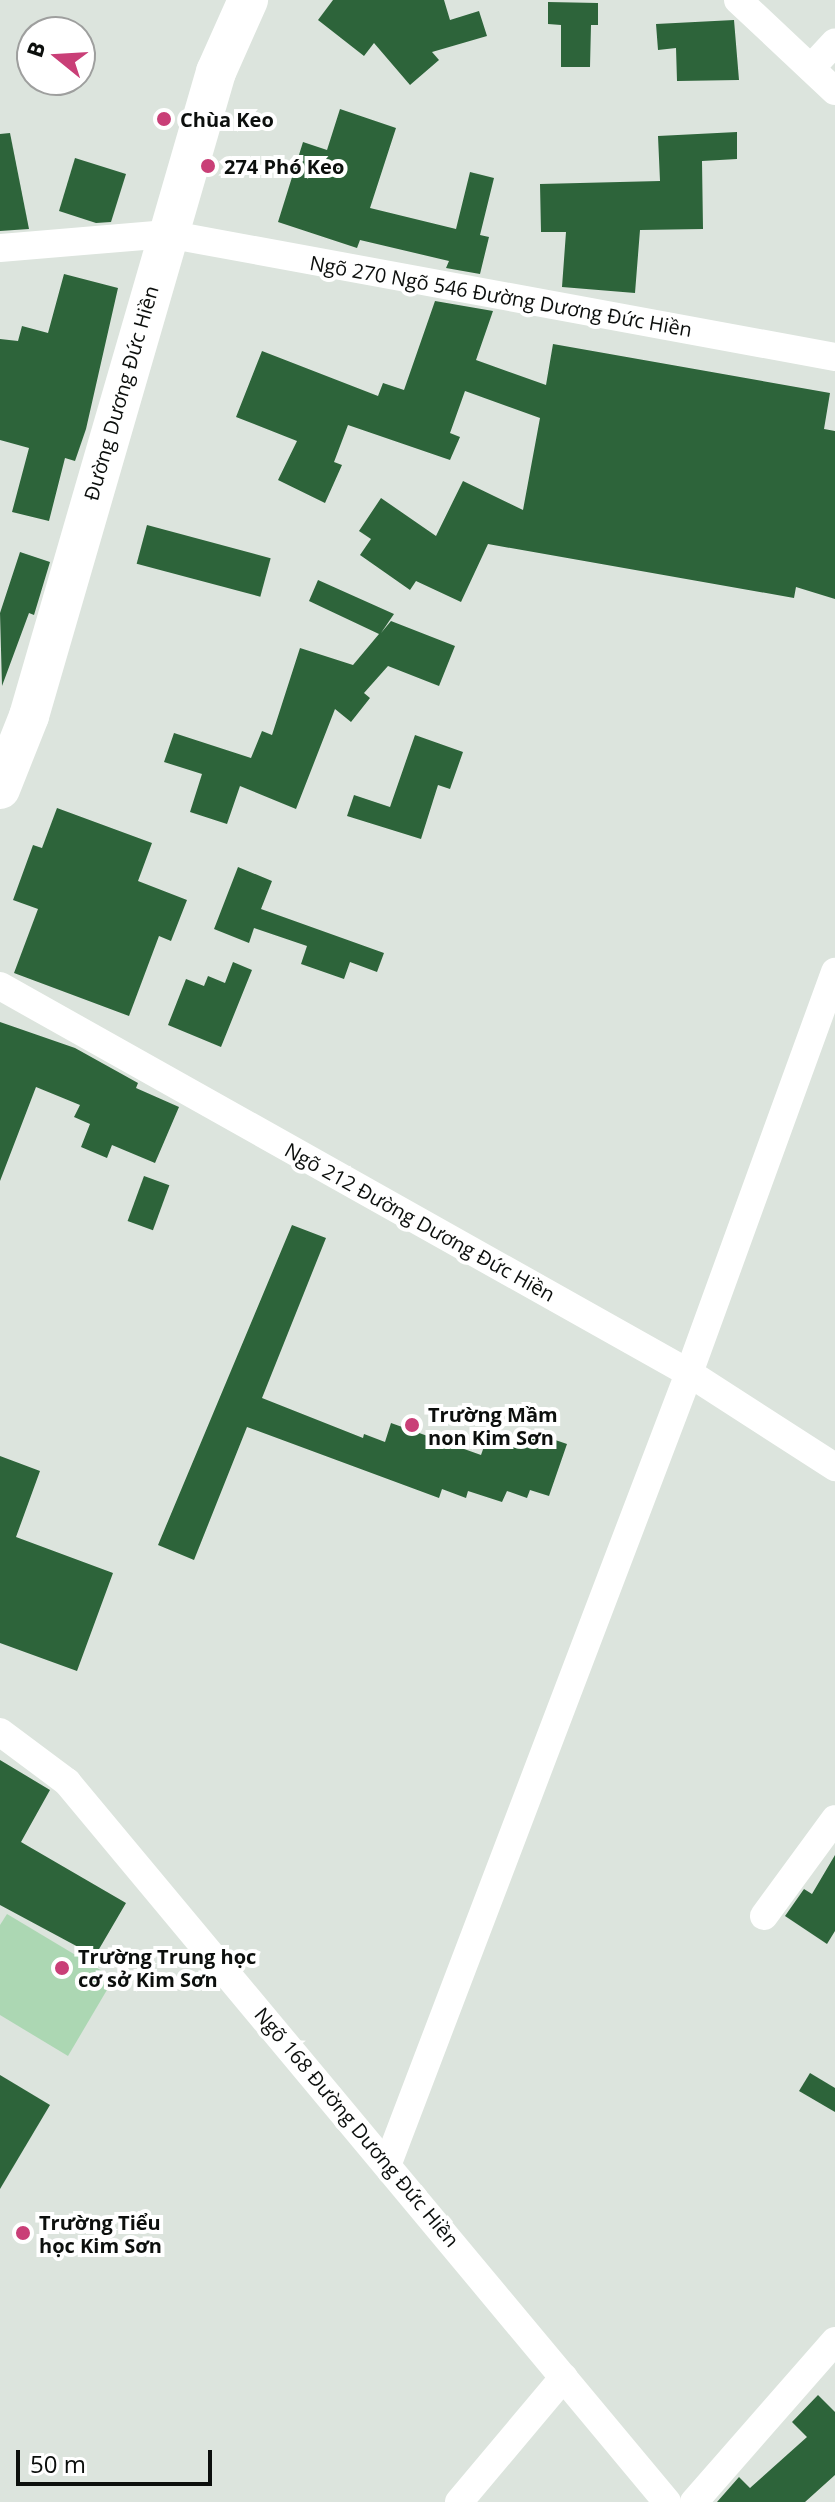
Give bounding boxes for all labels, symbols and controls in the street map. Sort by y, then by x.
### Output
north arrow [16,16,96,96]
text: B [19,38,52,61]
place label: Chùa Keo [180,107,274,131]
marker: Chùa Keo [155,110,173,128]
place label: 274 Phó Keo [224,154,344,178]
marker: 274 Phó Keo [199,157,217,175]
street label: Ngõ 270 Ngõ 546 Đường Dương Đức Hiền [308,251,694,341]
street label: Đường Dương Đức Hiền [79,283,163,503]
street label: Ngõ 212 Đường Dương Đức Hiền [281,1138,559,1306]
place label: Trường Mầm non Kim Sơn [428,1402,558,1449]
marker: Trường Mầm non Kim Sơn [403,1416,421,1434]
place label: Trường Trung học cơ sở Kim Sơn [78,1944,256,1991]
marker: Trường Trung học cơ sở Kim Sơn [53,1959,71,1977]
street label: Ngõ 168 Đường Dương Đức Hiền [250,2002,464,2252]
place label: Trường Tiểu học Kim Sơn [39,2210,162,2257]
marker: Trường Tiểu học Kim Sơn [14,2224,32,2242]
scale bar [20,2434,216,2484]
text: 50 m [30,2447,86,2480]

